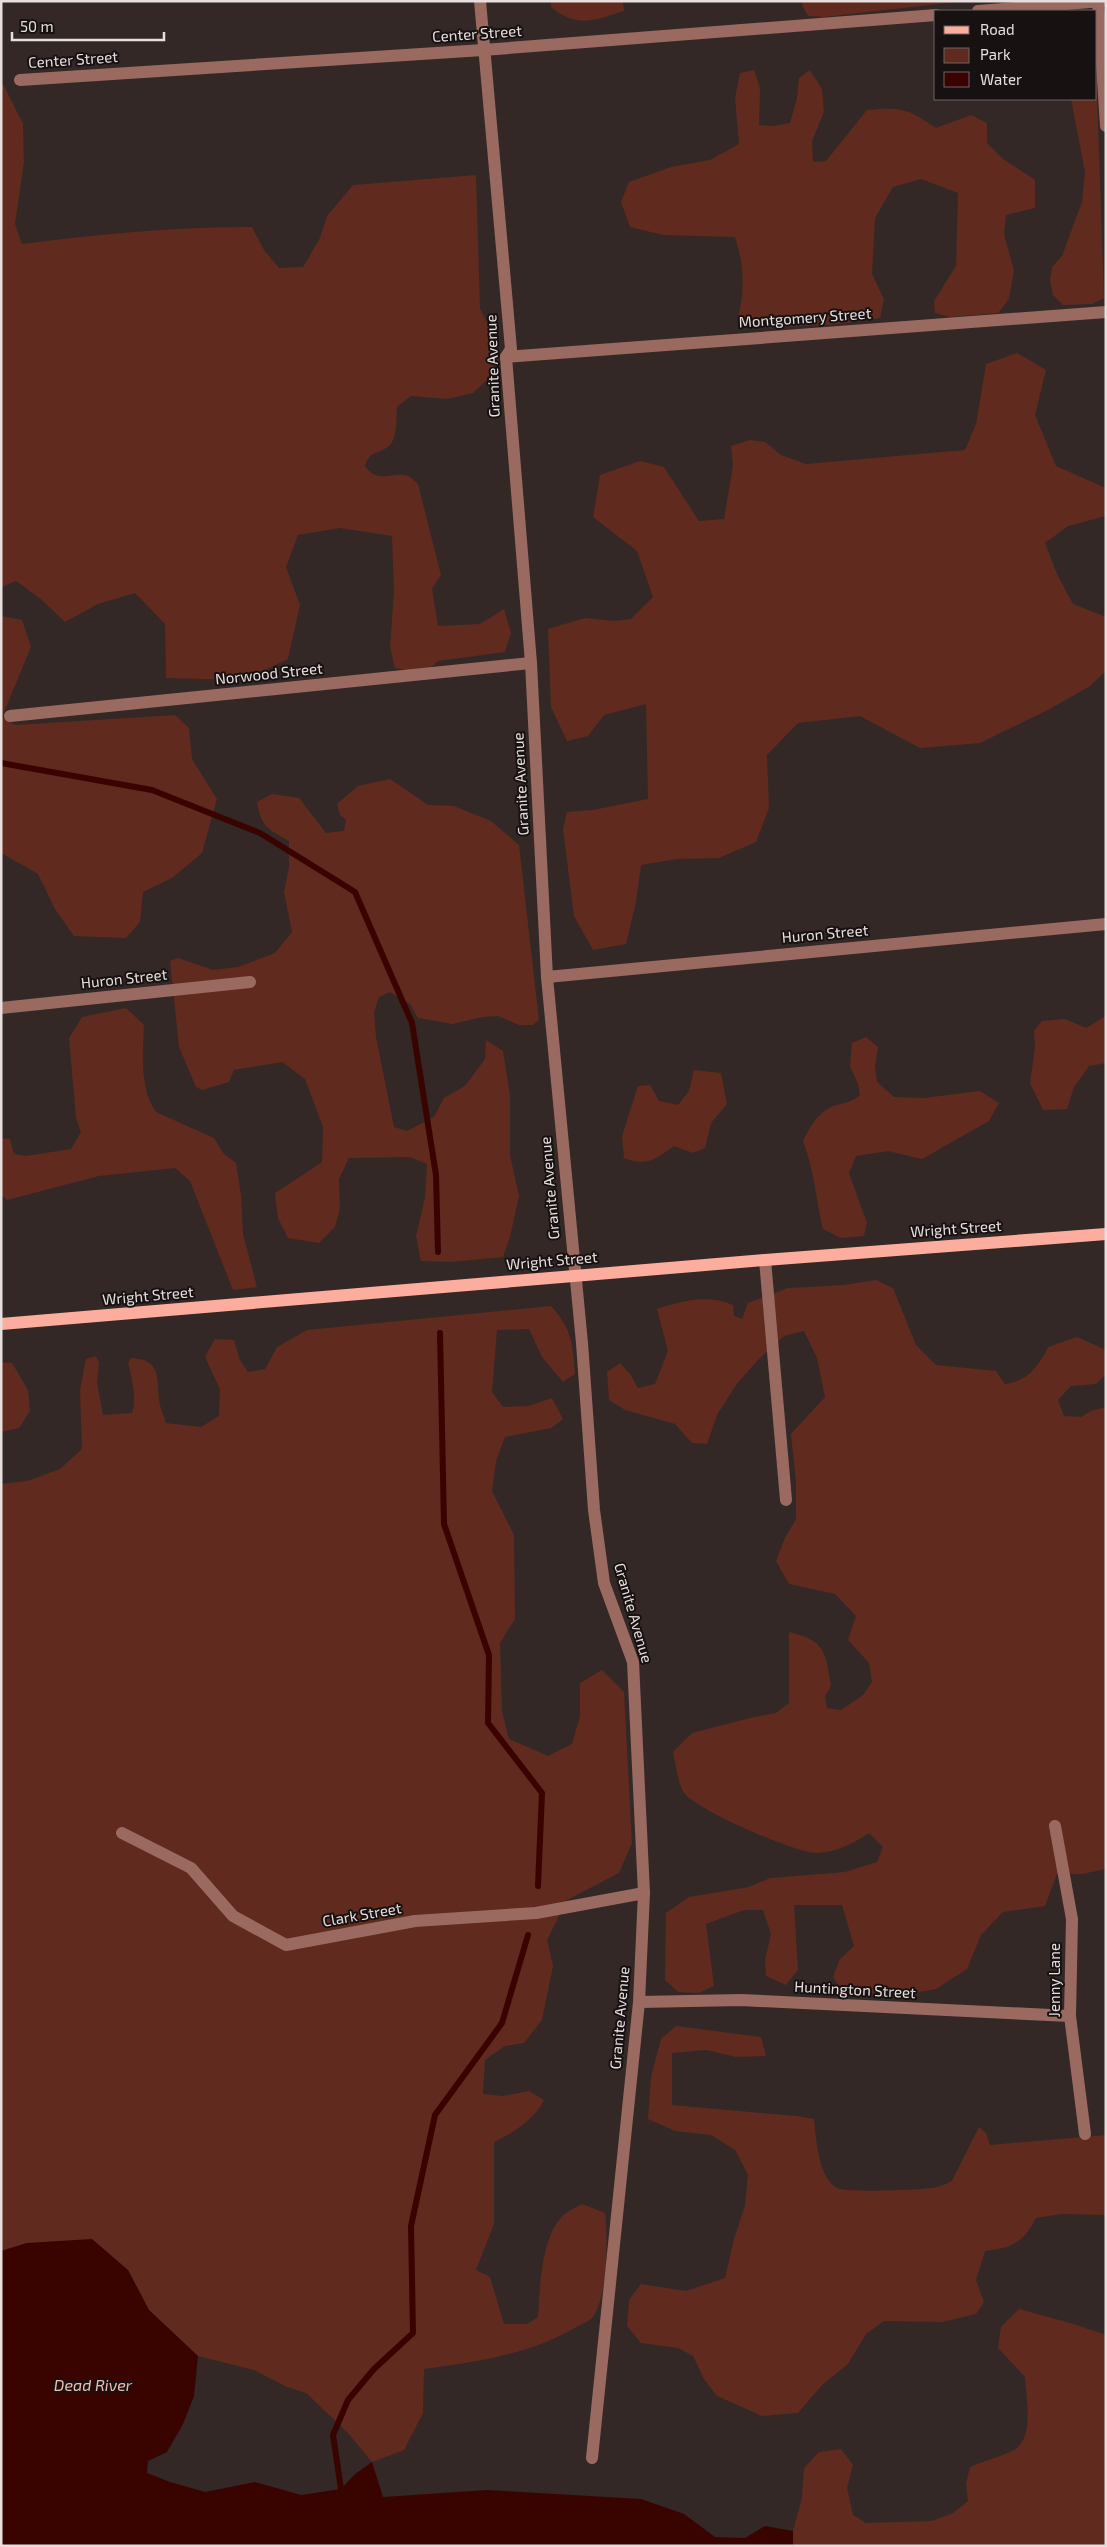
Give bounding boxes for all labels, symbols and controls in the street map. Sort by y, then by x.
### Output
scale bar [12,10,165,42]
legend [934,10,1097,100]
text: 50 m [20,17,54,35]
text: Road [980,20,1015,38]
street label: Center Street [431,21,523,45]
text: Park [980,45,1011,63]
street label: Center Street [27,47,119,71]
text: Water [980,70,1022,88]
street label: Montgomery Street [738,303,872,331]
street label: Granite Avenue [481,314,503,418]
street label: Norwood Street [214,658,324,688]
street label: Granite Avenue [508,732,532,836]
street label: Huron Street [781,920,869,946]
street label: Huron Street [80,964,168,991]
street label: Granite Avenue [536,1136,562,1240]
street label: Wright Street [910,1216,1003,1240]
street label: Wright Street [506,1247,599,1273]
street label: Wright Street [102,1282,195,1308]
street label: Granite Avenue [611,1561,657,1665]
street label: Clark Street [321,1898,403,1930]
street label: Jenny Lane [1045,1943,1063,2017]
street label: Granite Avenue [606,1966,632,2070]
street label: Huntington Street [794,1977,917,2001]
water label: Dead River [54,2375,133,2394]

